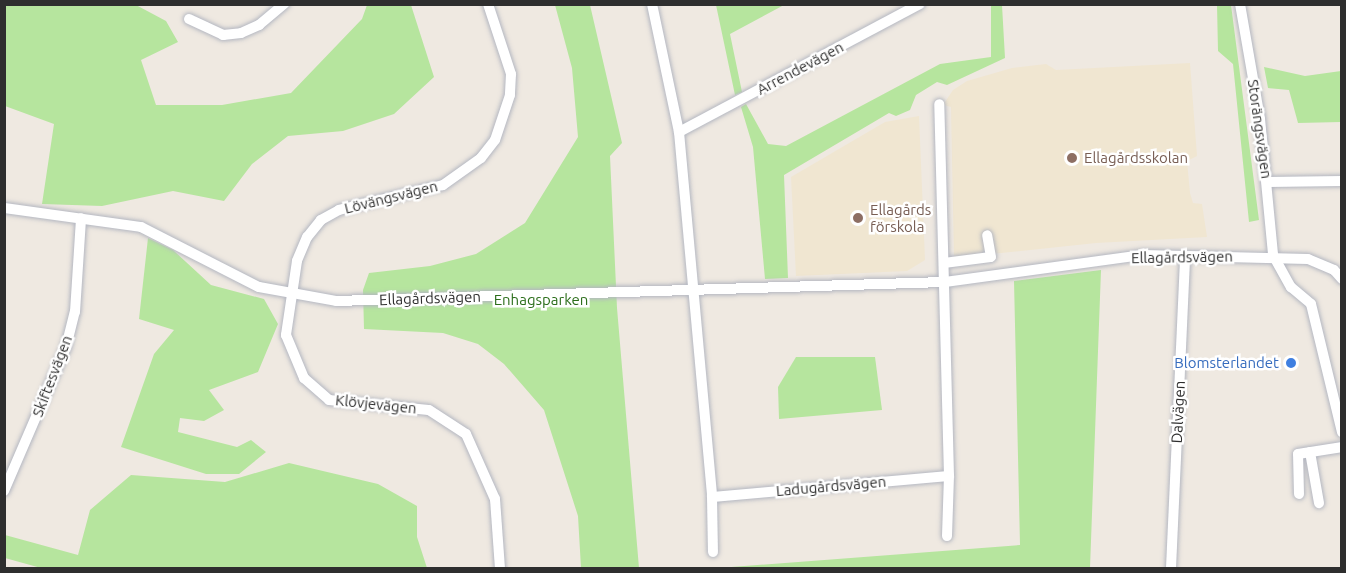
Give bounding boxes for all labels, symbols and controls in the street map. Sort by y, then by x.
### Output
street label: Arrendevägen [754,38,846,98]
street label: Storängsvägen [1244,78,1276,180]
place label: Ellagårdsskolan [1084,149,1188,167]
marker: Ellagårdsskolan [1065,151,1079,165]
street label: Lövängsvägen [342,177,440,217]
place label: Ellagårds förskola [870,200,931,235]
marker: Ellagårds förskola [851,211,865,225]
street label: Ellagårdsvägen [1131,247,1233,267]
street label: Ellagårdsvägen [379,287,481,309]
park label: Enhagsparken [494,291,588,309]
street label: Skiftesvägen [28,333,76,419]
place label: Blomsterlandet [1174,354,1279,372]
marker: Blomsterlandet [1284,356,1298,370]
street label: Dalvägen [1167,380,1189,444]
street label: Klövjevägen [335,391,417,417]
street label: Ladugårdsvägen [775,472,887,500]

